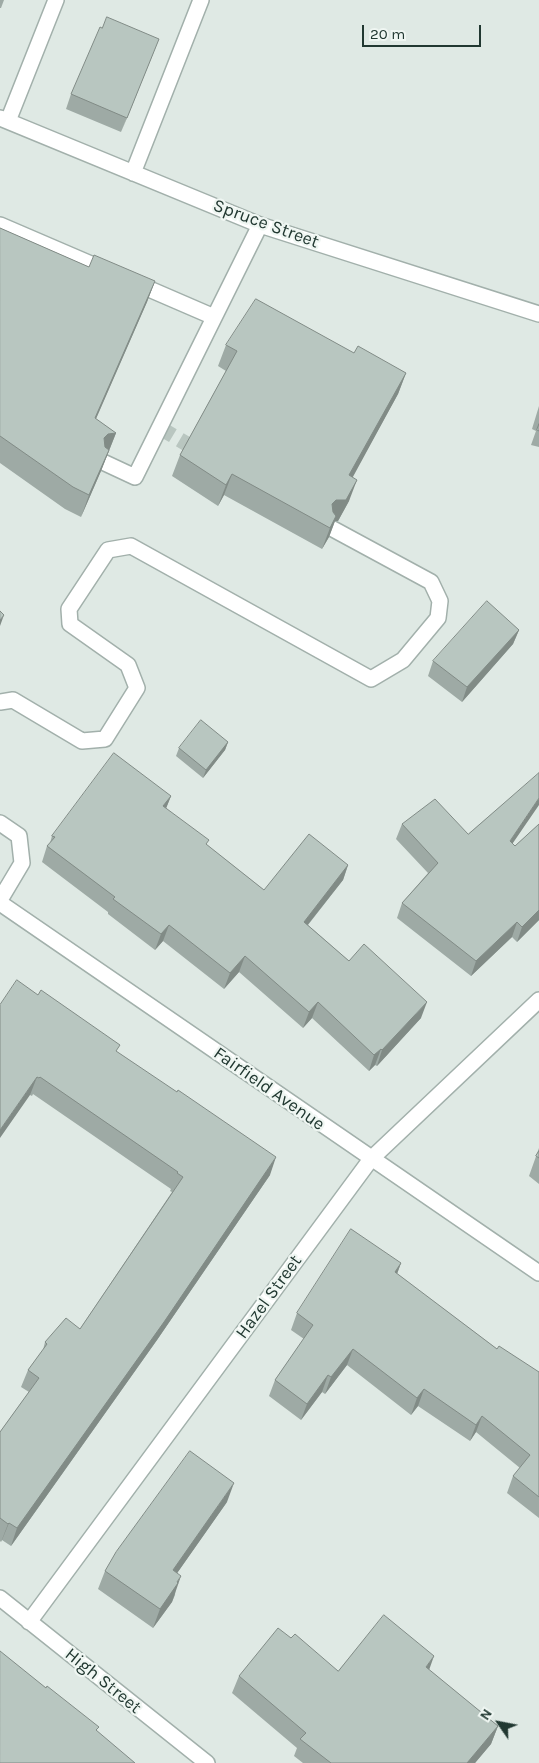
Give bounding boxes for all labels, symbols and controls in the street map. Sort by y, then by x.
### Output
scale bar [364,15,483,47]
text: 20 m [370,25,405,43]
street label: Spruce Street [210,195,322,253]
street label: Fairfield Avenue [209,1043,329,1135]
street label: Hazel Street [231,1251,307,1343]
street label: High Street [60,1644,146,1718]
north arrow [474,1698,524,1748]
text: N [476,1706,496,1723]

